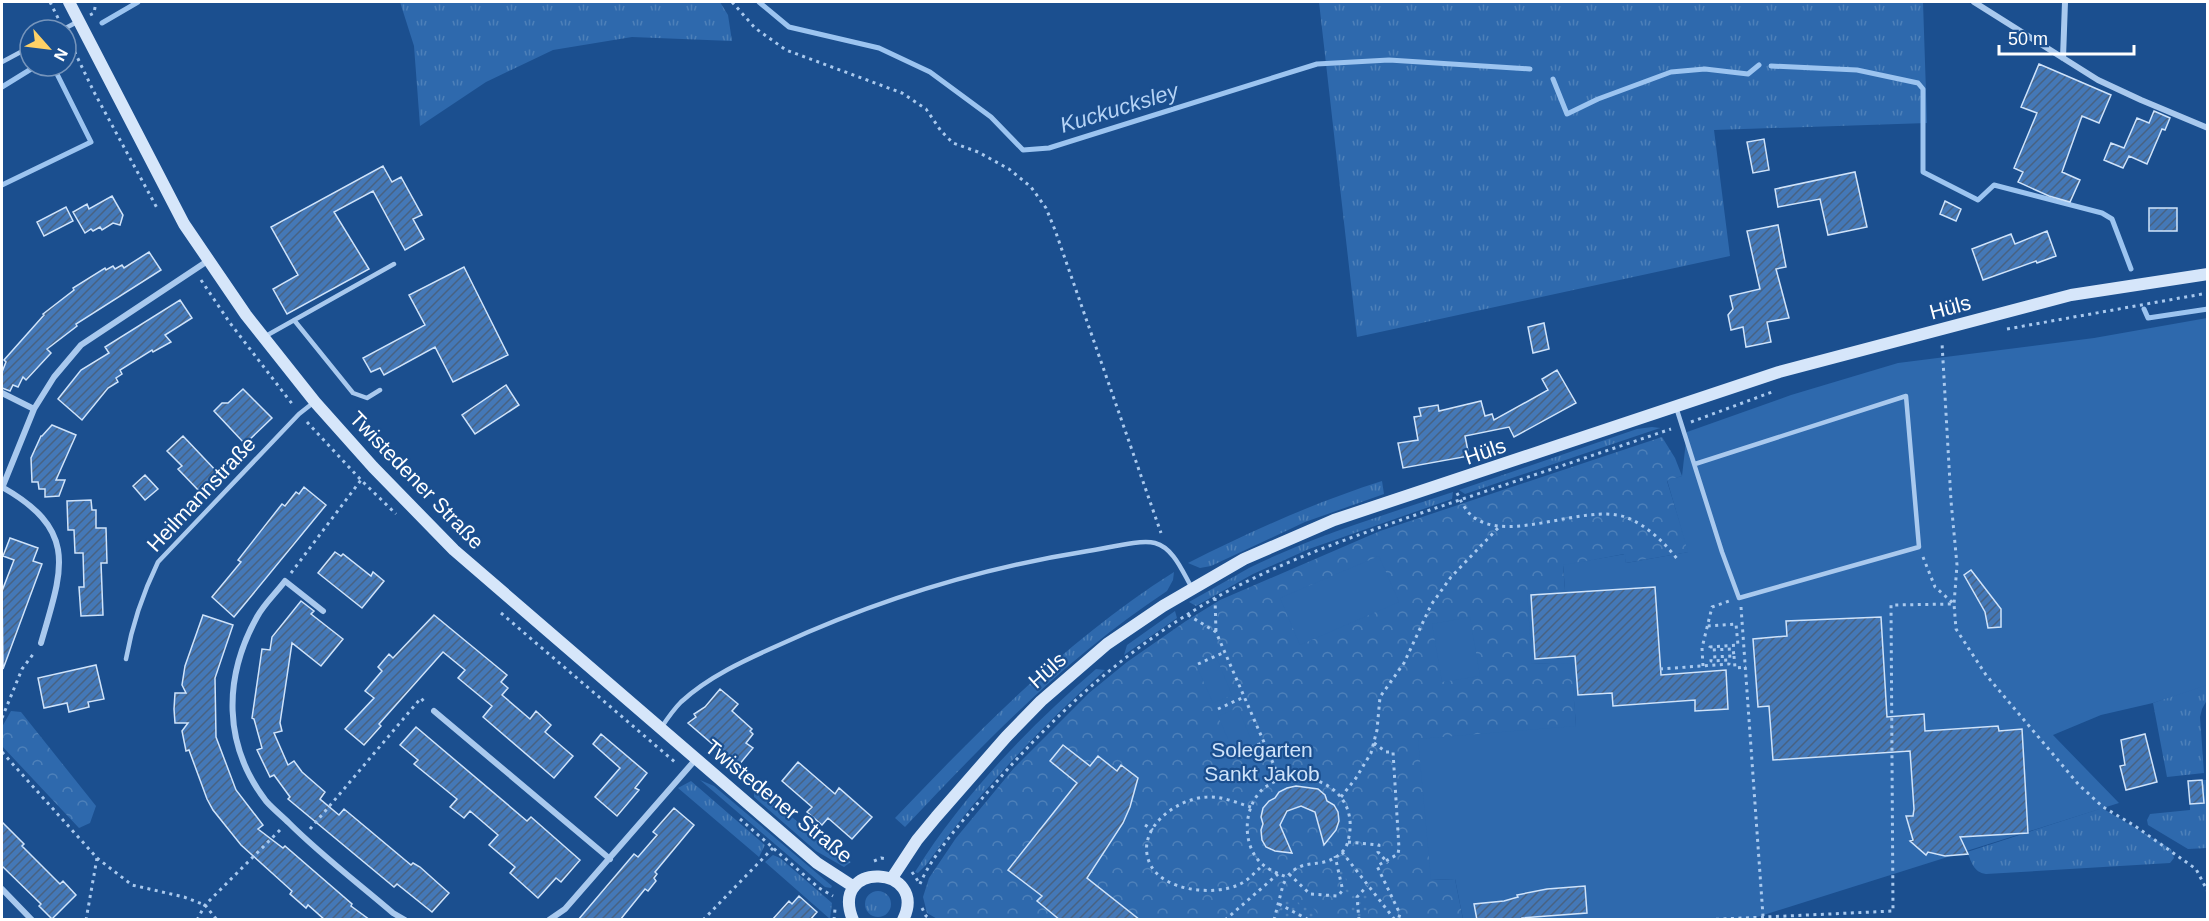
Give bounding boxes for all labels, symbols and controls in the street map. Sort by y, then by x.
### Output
north arrow [18,18,78,78]
scale bar [1999,18,2134,56]
text: 50 m [2008,29,2048,49]
text: N [51,46,71,64]
water label: Kuckucksley [1057,78,1183,138]
street label: Hüls [1927,290,1973,324]
street label: Twistedener Straße [345,407,489,553]
street label: Heilmannstraße [142,432,260,556]
street label: Hüls [1461,433,1509,469]
street label: Hüls [1024,647,1070,693]
street label: Twistedener Straße [701,735,857,867]
park label: Solegarten Sankt Jakob [1204,738,1320,785]

